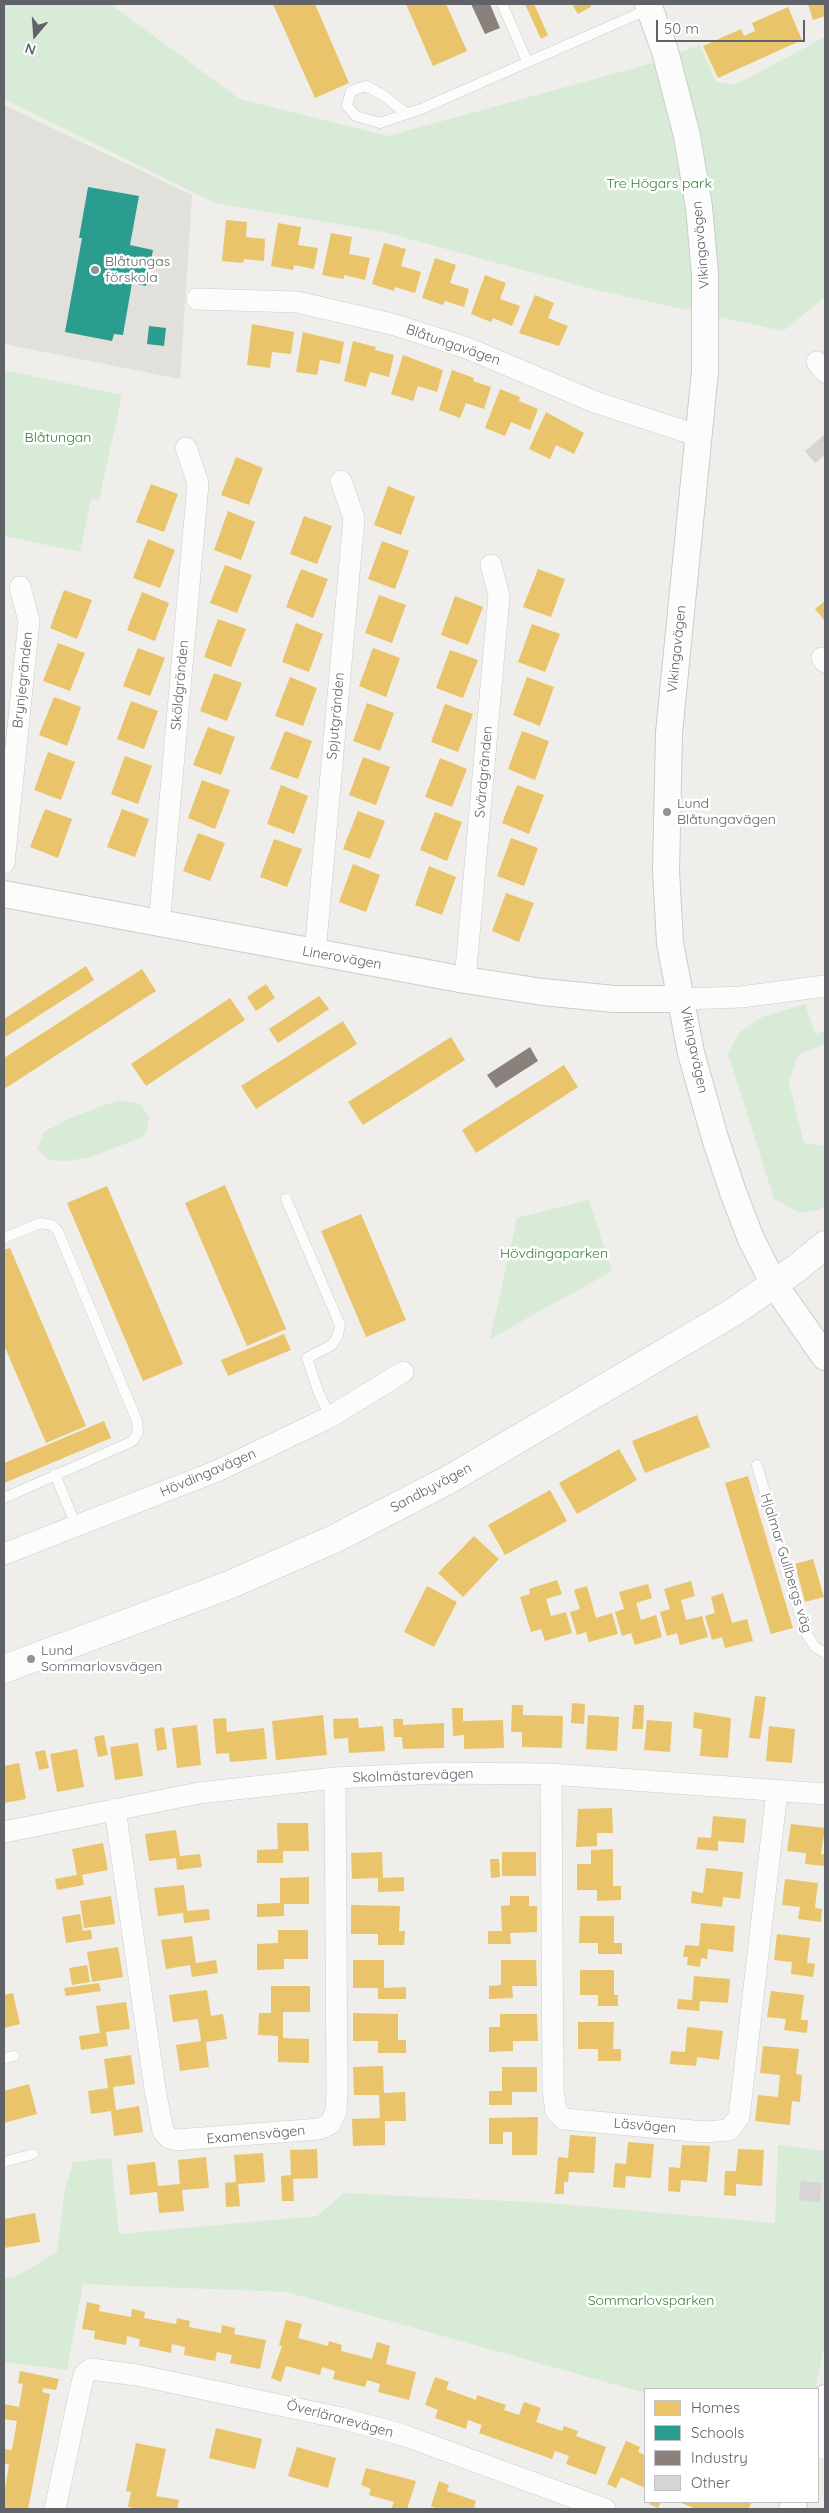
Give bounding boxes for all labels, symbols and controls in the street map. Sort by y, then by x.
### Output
north arrow [10,10,60,60]
scale bar [659,10,808,42]
text: 50 m [664,19,699,38]
text: N [23,39,38,59]
park label: Tre Högars park [606,176,712,192]
street label: Vikingavägen [689,200,713,290]
place label: Blåtungas förskola [105,254,170,286]
marker: Blåtungas förskola [89,264,101,276]
street label: Blåtungavägen [404,321,502,369]
park label: Blåtungan [25,430,91,446]
street label: Vikingavägen [664,604,690,694]
street label: Brynjegränden [10,631,36,729]
street label: Sköldgränden [168,639,192,731]
street label: Spjutgränden [324,672,348,760]
street label: Svärdgränden [472,725,496,819]
place label: Lund Blåtungavägen [677,796,776,829]
marker: Lund Blåtungavägen [661,806,673,818]
street label: Linerovägen [301,943,383,973]
street label: Vikingavägen [677,1005,711,1095]
park label: Hövdingaparken [500,1246,608,1262]
street label: Hövdingavägen [157,1445,259,1501]
street label: Sandbyvägen [387,1460,475,1516]
street label: Hjalmar Gullbergs väg [757,1491,815,1635]
place label: Lund Sommarlovsvägen [41,1643,162,1675]
marker: Lund Sommarlovsvägen [25,1653,37,1665]
street label: Skolmästarevägen [352,1765,474,1787]
street label: Läsvägen [613,2115,677,2137]
street label: Examensvägen [206,2122,306,2148]
park label: Sommarlovsparken [588,2293,714,2309]
legend [644,2388,819,2503]
street label: Överlärarevägen [285,2397,395,2441]
text: Homes [691,2398,740,2417]
text: Schools [691,2423,744,2442]
text: Industry [691,2448,748,2467]
text: Other [691,2473,730,2492]

